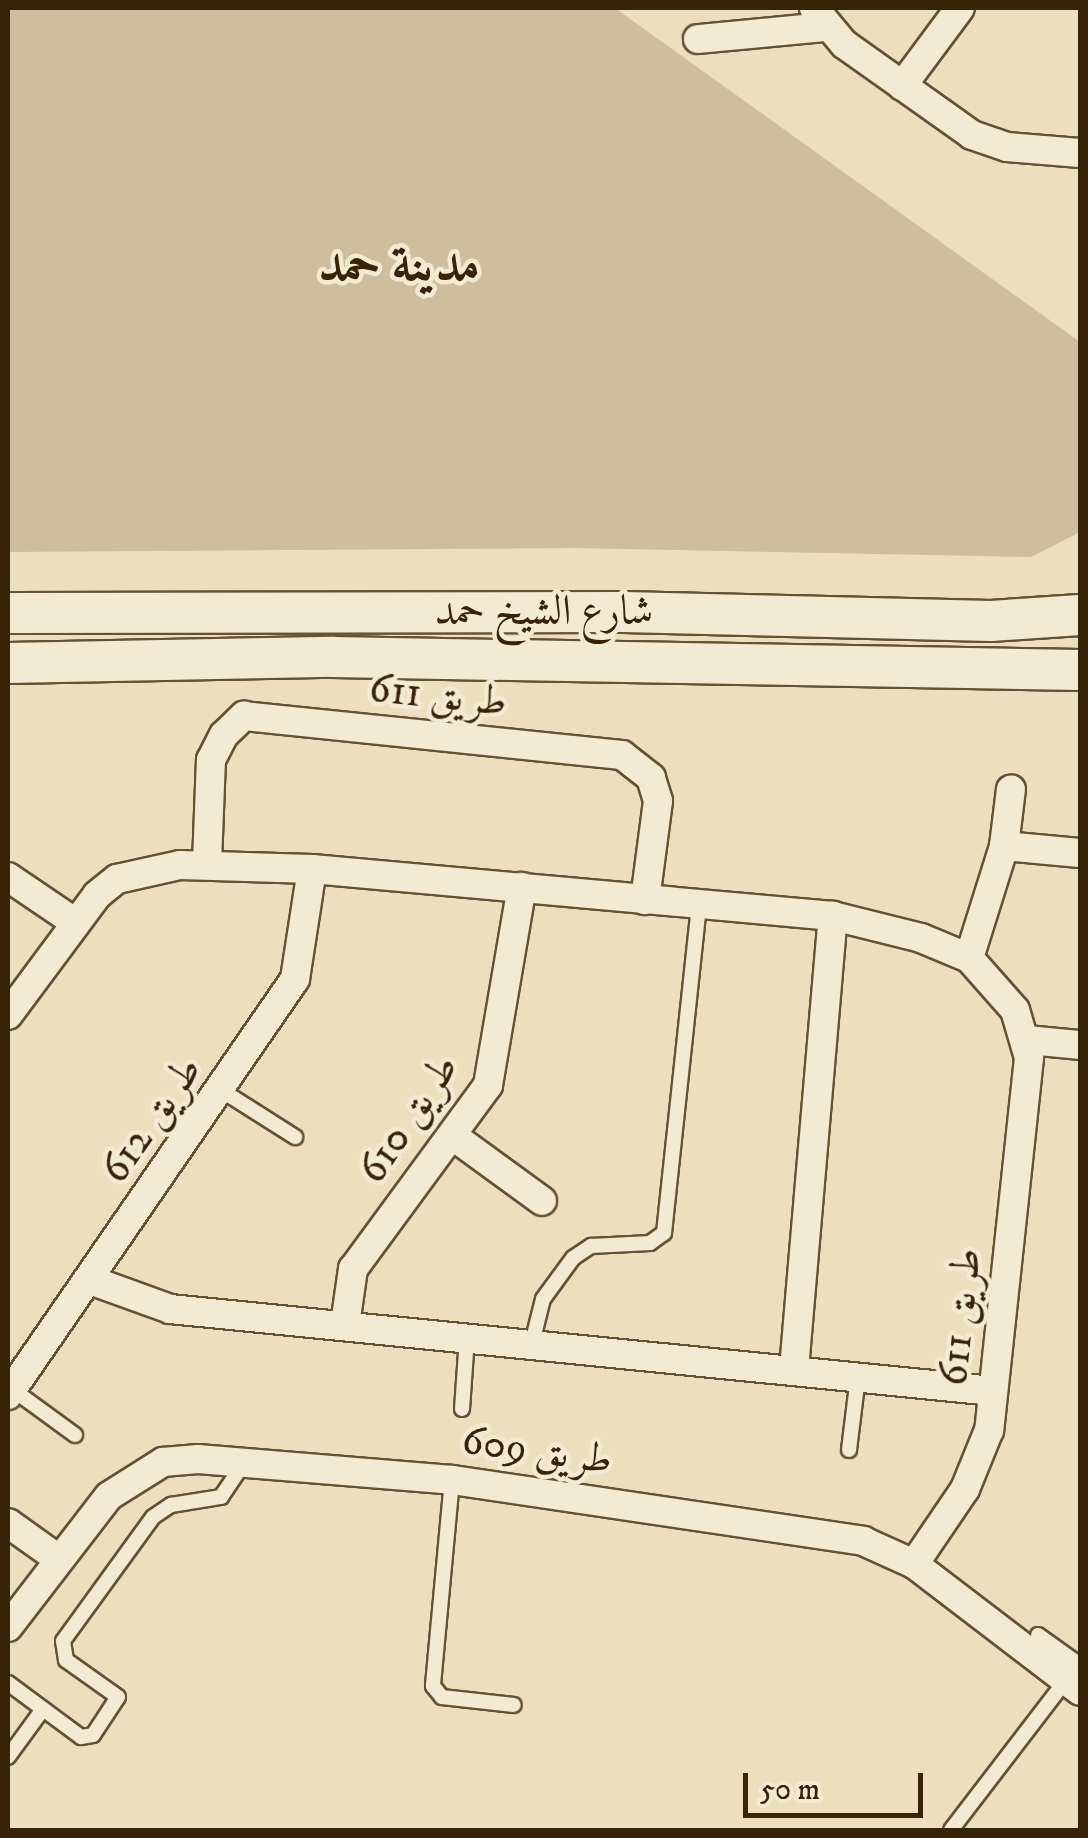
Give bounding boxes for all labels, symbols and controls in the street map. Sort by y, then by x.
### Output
district label: مدينة حمد [318,235,480,297]
street label: شارع الشيخ حمد [435,587,653,637]
street label: طريق 611 [367,664,509,728]
street label: طريق 610 [347,1045,471,1193]
street label: طريق 612 [90,1047,214,1193]
street label: طريق 611 [929,1246,993,1388]
street label: طريق 609 [459,1416,615,1486]
scale bar [748,1753,928,1815]
text: 50 m [760,1772,820,1809]

